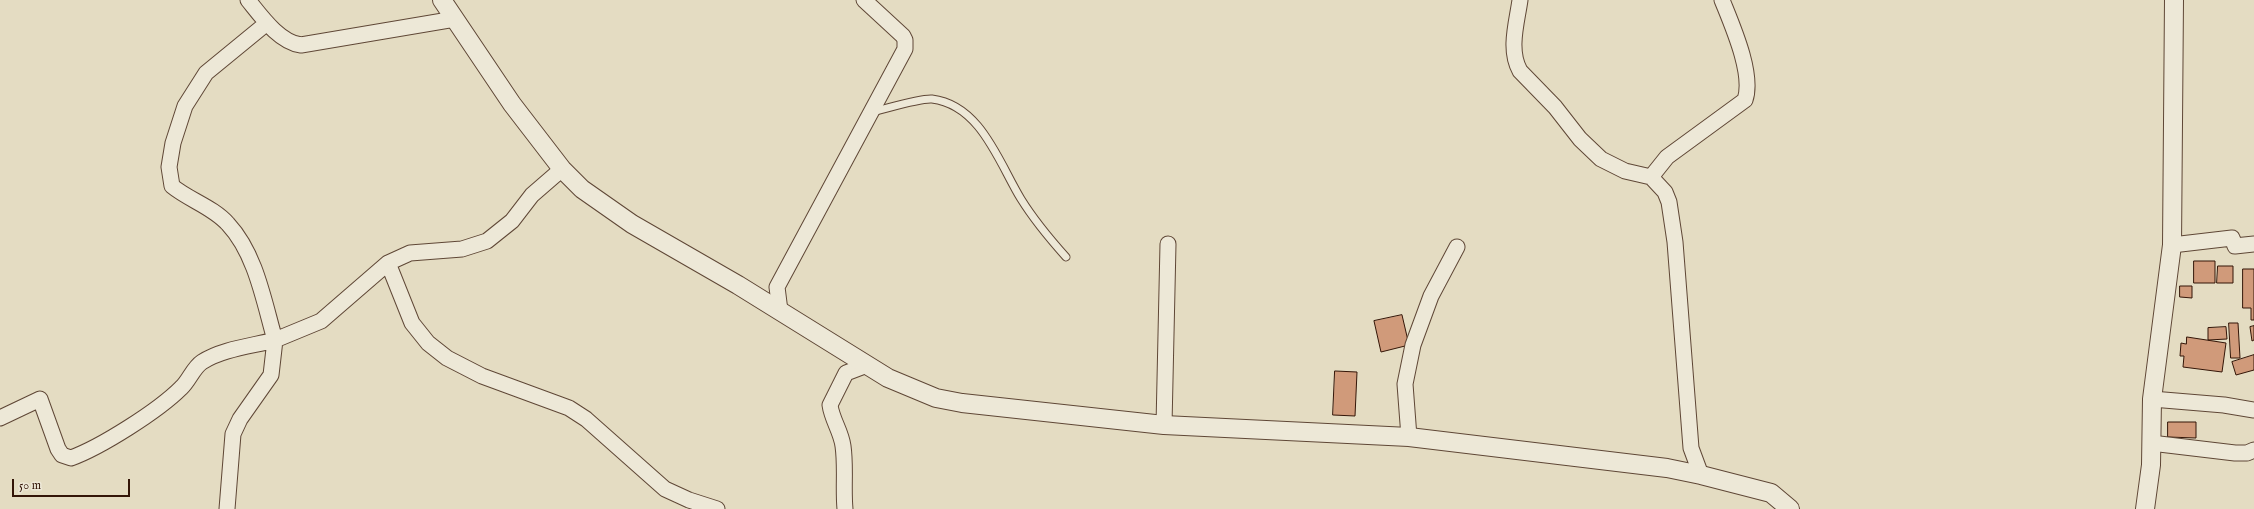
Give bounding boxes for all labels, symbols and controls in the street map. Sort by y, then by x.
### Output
scale bar [14,471,132,497]
text: 50 m [19,478,41,493]

